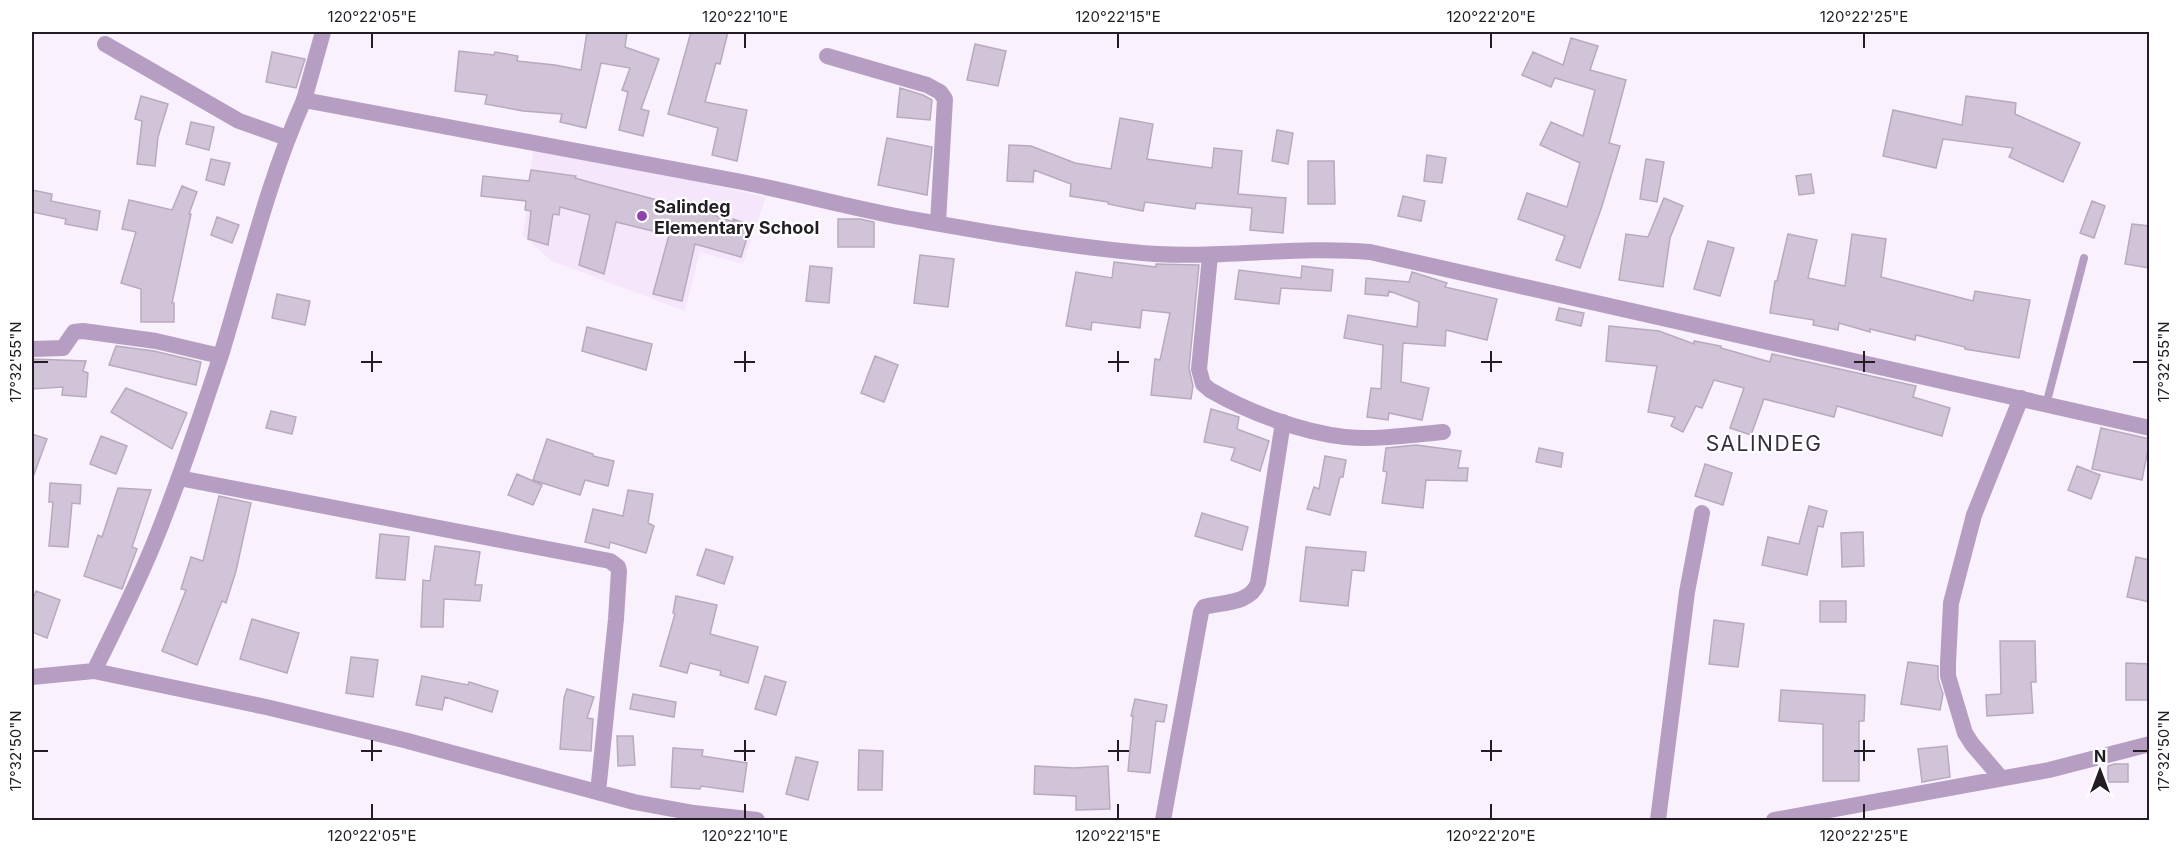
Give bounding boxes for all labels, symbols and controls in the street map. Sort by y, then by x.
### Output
text: 120°22'05"E [328,7,416,26]
text: 120°22'10"E [702,7,788,26]
text: 120°22'15"E [1075,7,1161,26]
text: 120°22'20"E [1447,7,1535,26]
text: 120°22'25"E [1820,7,1908,26]
place label: Salindeg Elementary School [654,196,819,238]
marker: Salindeg Elementary School [635,209,649,223]
text: 17°32'55"N [6,322,25,402]
text: 17°32'55"N [2154,322,2173,402]
district label: SALINDEG [1706,431,1822,456]
text: 17°32'50"N [6,710,25,792]
text: 17°32'50"N [2154,710,2173,792]
north arrow [2070,741,2130,801]
text: N [2094,746,2106,766]
text: 120°22'05"E [328,826,416,845]
text: 120°22'10"E [702,826,788,845]
text: 120°22'15"E [1075,826,1161,845]
text: 120°22'20"E [1447,826,1535,845]
text: 120°22'25"E [1820,826,1908,845]

